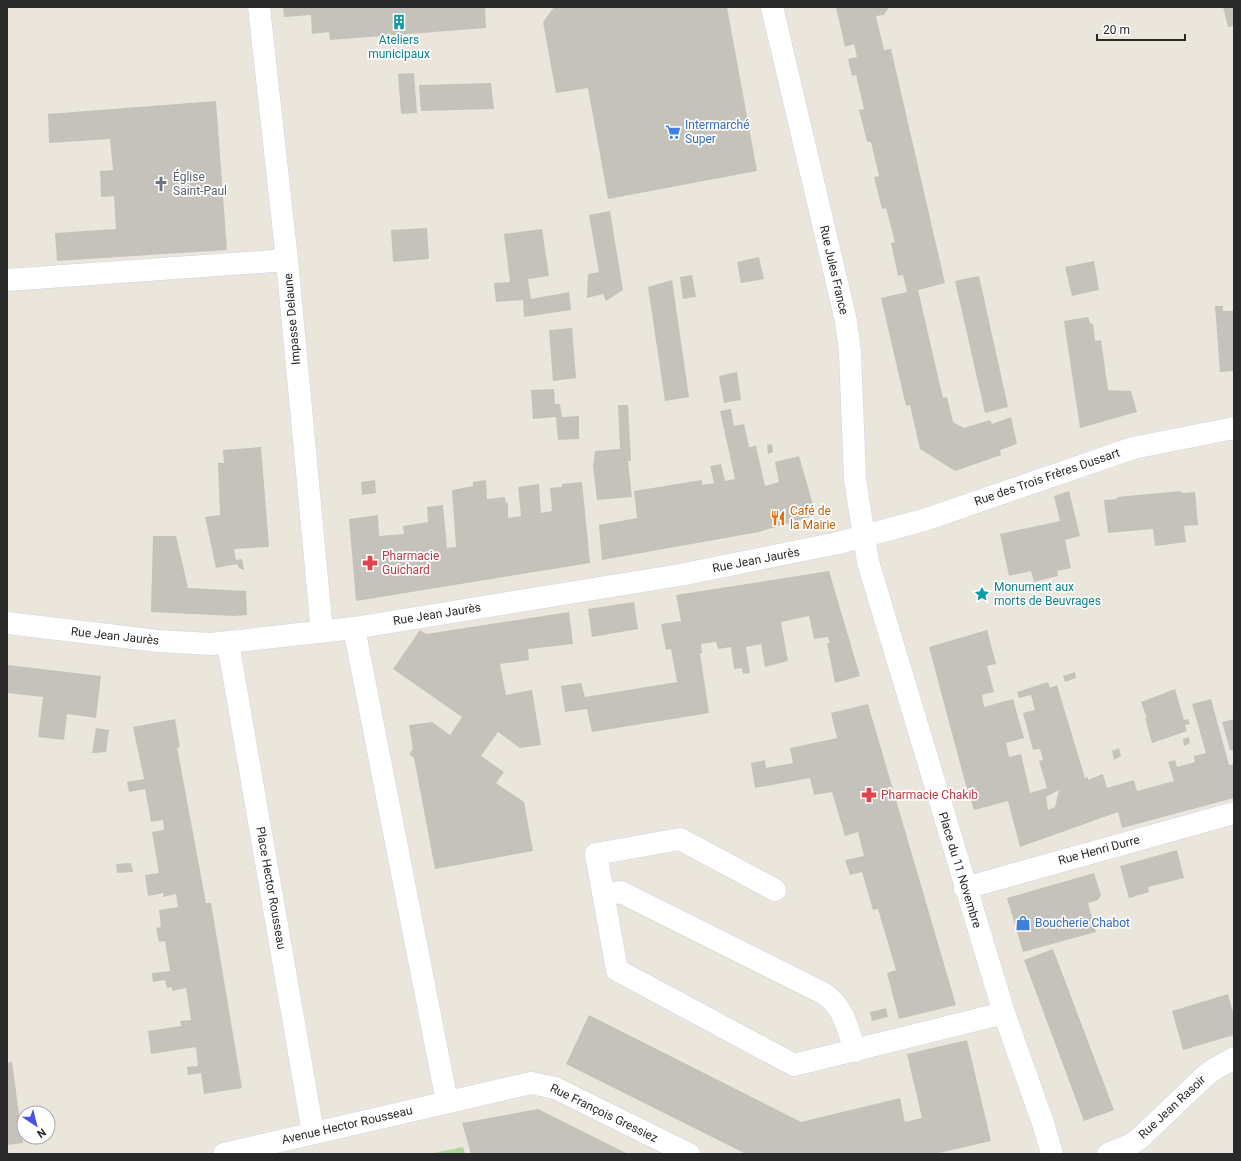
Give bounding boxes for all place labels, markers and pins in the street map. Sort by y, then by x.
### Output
building icon: Ateliers municipaux [390,13,408,31]
place label: Ateliers municipaux [368,33,430,61]
place label: Intermarché Super [685,118,750,146]
supermarket icon: Intermarché Super [664,123,682,141]
place label: Église Saint-Paul [173,169,227,198]
church icon: Église Saint-Paul [152,175,170,193]
place label: Café de la Mairie [790,504,836,532]
restaurant icon: Café de la Mairie [769,509,787,527]
place label: Pharmacie Guichard [382,549,439,577]
pharmacy icon: Pharmacie Guichard [361,554,379,572]
place label: Monument aux morts de Beuvrages [994,580,1101,608]
place icon: Monument aux morts de Beuvrages [973,585,991,603]
pharmacy icon: Pharmacie Chakib [860,786,878,804]
place label: Pharmacie Chakib [881,788,978,802]
shop icon: Boucherie Chabot [1014,914,1032,932]
place label: Boucherie Chabot [1035,916,1130,930]

